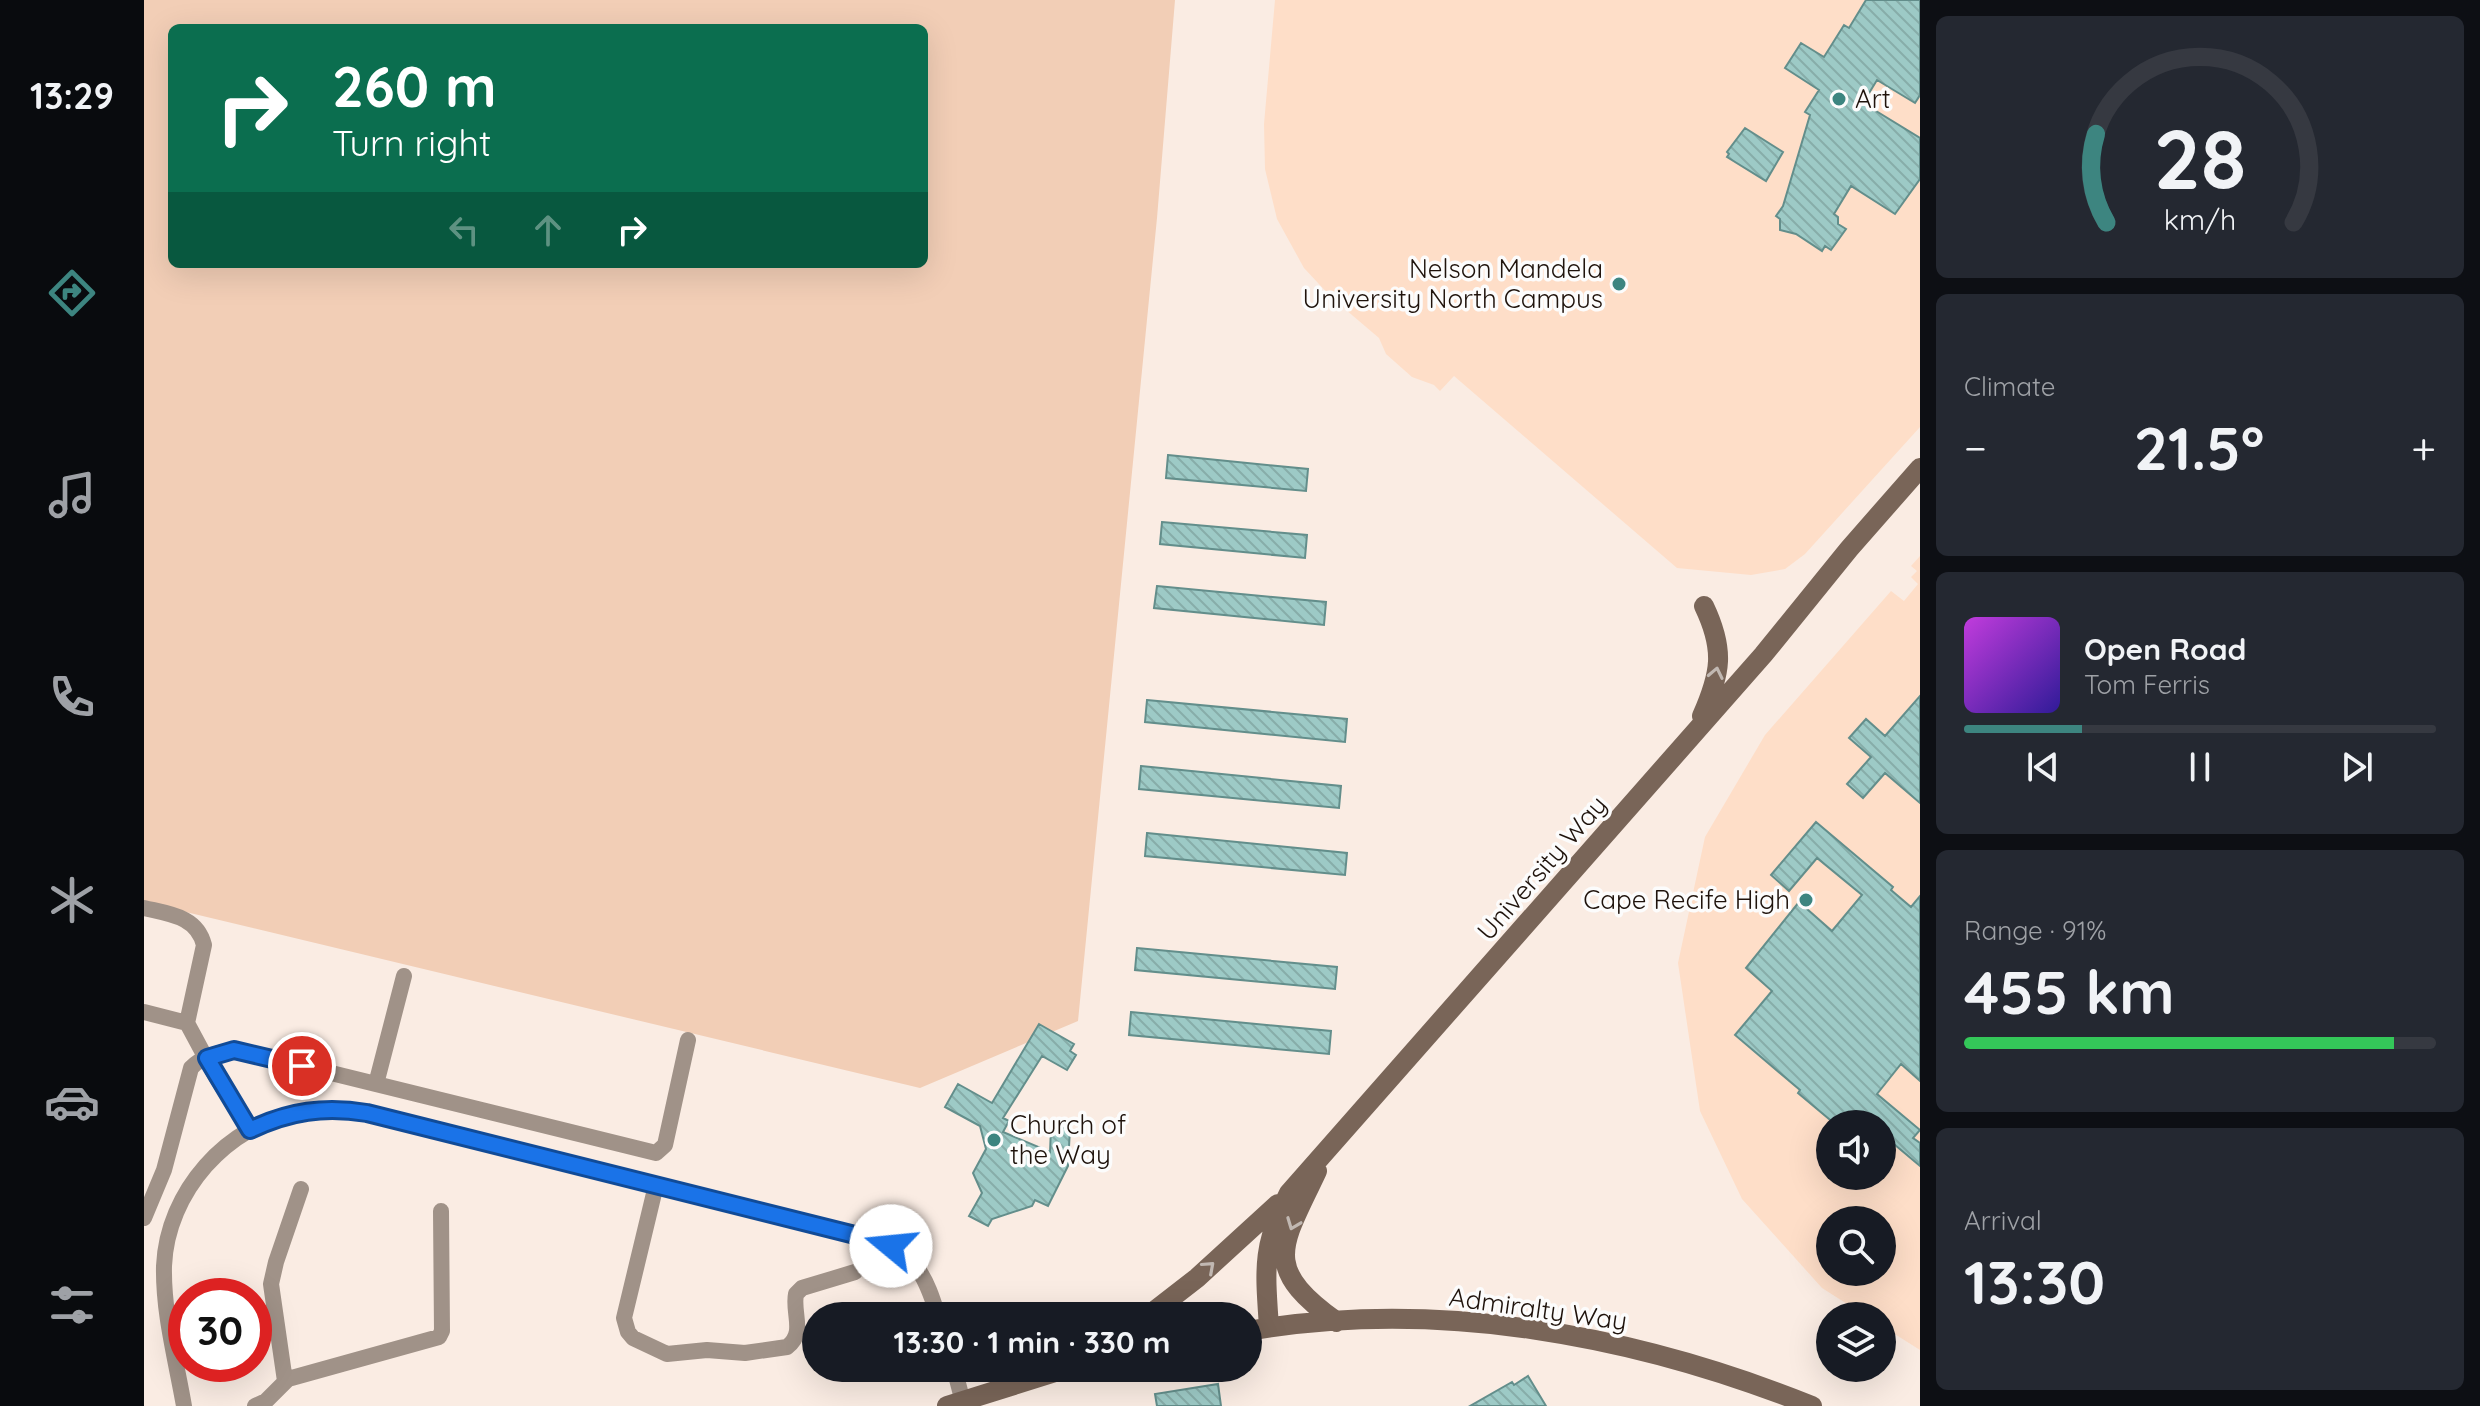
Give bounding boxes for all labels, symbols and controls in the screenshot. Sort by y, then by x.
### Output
text: 260 m [332,51,497,121]
icon: right [200,56,304,160]
text: 13:29 [30,73,114,118]
place label: Art [1855,82,1891,115]
marker: Art [1830,90,1848,108]
text: 28 [2154,106,2246,210]
text: Turn right [332,120,491,165]
text: km/h [2164,201,2236,237]
icon: left [442,208,486,252]
icon: ahead [526,208,570,252]
icon: right [610,208,654,252]
place label: Nelson Mandela University North Campus [1303,252,1603,315]
icon: directions [44,265,100,321]
marker: Nelson Mandela University North Campus [1610,275,1628,293]
text: Climate [1964,370,2055,403]
text: 21.5° [2134,410,2264,485]
text: − [1964,420,1987,475]
text: + [2411,420,2436,475]
icon: music [44,467,100,523]
text: Open Road [2084,630,2246,668]
one-way arrow [1707,666,1724,680]
text: Tom Ferris [2084,668,2210,701]
icon: phone [44,669,100,725]
icon: previous [2021,745,2065,789]
icon: pause [2178,745,2222,789]
icon: next [2335,745,2379,789]
street label: University Way [1470,788,1614,947]
icon: climate [44,872,100,928]
place label: Cape Recife High [1583,883,1790,916]
marker: Cape Recife High [1797,891,1815,909]
text: Range · 91% [1964,914,2106,947]
text: 455 km [1964,954,2175,1029]
pin [268,1032,336,1100]
icon: arrive [280,1044,324,1088]
icon: car [44,1074,100,1130]
place label: Church of the Way [1010,1108,1126,1171]
map controls [1816,1110,1896,1382]
button: sound [1816,1110,1896,1190]
marker: Church of the Way [985,1131,1003,1149]
position arrow [849,1204,933,1288]
text: Arrival [1964,1204,2042,1237]
button: search [1816,1206,1896,1286]
one-way arrow [1286,1216,1303,1230]
text: 13:30 [1964,1244,2105,1319]
one-way arrow [1200,1263,1215,1277]
icon: filters [44,1277,100,1333]
speed limit sign: 30 [168,1278,272,1382]
street label: Admiralty Way [1447,1280,1629,1337]
button: layers [1816,1302,1896,1382]
text: 13:30 · 1 min · 330 m [894,1323,1170,1361]

